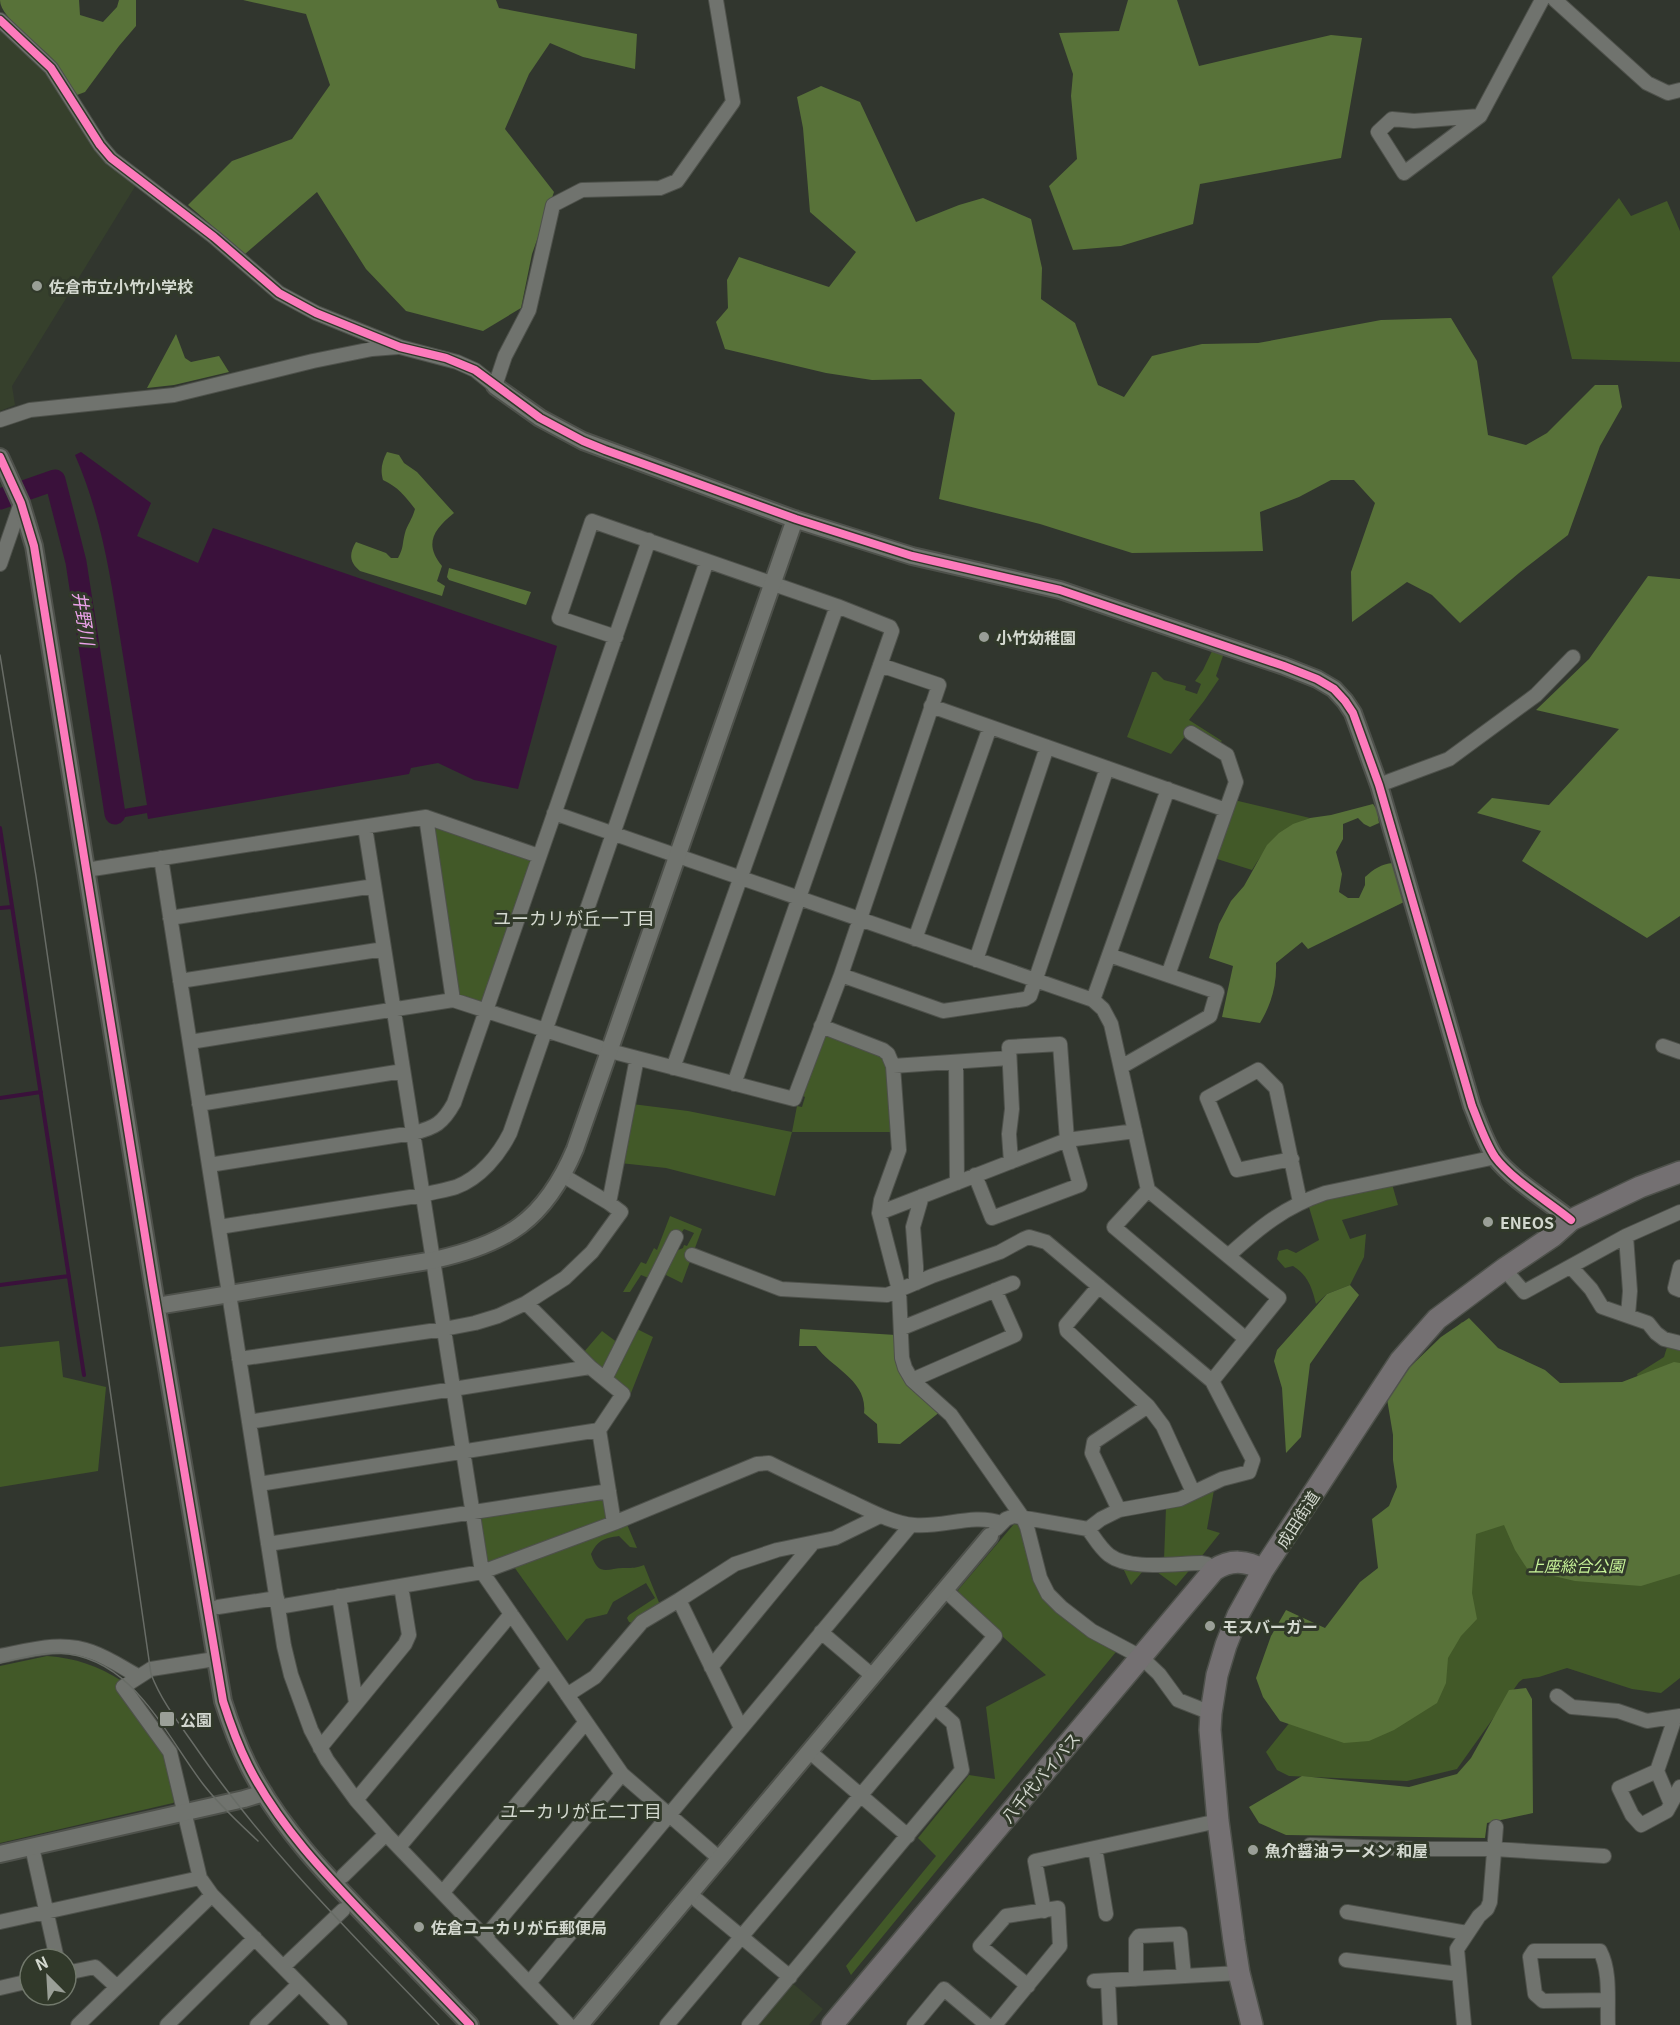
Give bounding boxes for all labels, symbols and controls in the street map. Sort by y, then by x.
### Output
place label: 佐倉市立小竹小学校 [48,274,193,298]
marker: 佐倉市立小竹小学校 [30,279,44,293]
water label: 井野川 [68,589,102,649]
place label: 小竹幼稚園 [996,625,1076,649]
marker: 小竹幼稚園 [977,630,991,644]
district label: ユーカリが丘一丁目 [493,904,655,930]
place label: ENEOS [1500,1210,1554,1234]
marker: ENEOS [1481,1215,1495,1229]
street label: 成田街道 [1270,1486,1324,1552]
park label: 上座総合公園 [1528,1553,1626,1577]
place label: モスバーガー [1222,1614,1318,1638]
marker: モスバーガー [1203,1619,1217,1633]
place label: 公園 [180,1707,212,1731]
marker: 公園 [158,1710,176,1728]
street label: 八千代バイパス [995,1727,1085,1827]
district label: ユーカリが丘二丁目 [500,1797,662,1823]
place label: 魚介醤油ラーメン 和屋 [1265,1838,1428,1862]
marker: 魚介醤油ラーメン 和屋 [1246,1843,1260,1857]
place label: 佐倉ユーカリが丘郵便局 [430,1915,607,1939]
marker: 佐倉ユーカリが丘郵便局 [412,1920,426,1934]
north arrow [18,1947,78,2007]
text: N [31,1949,52,1976]

